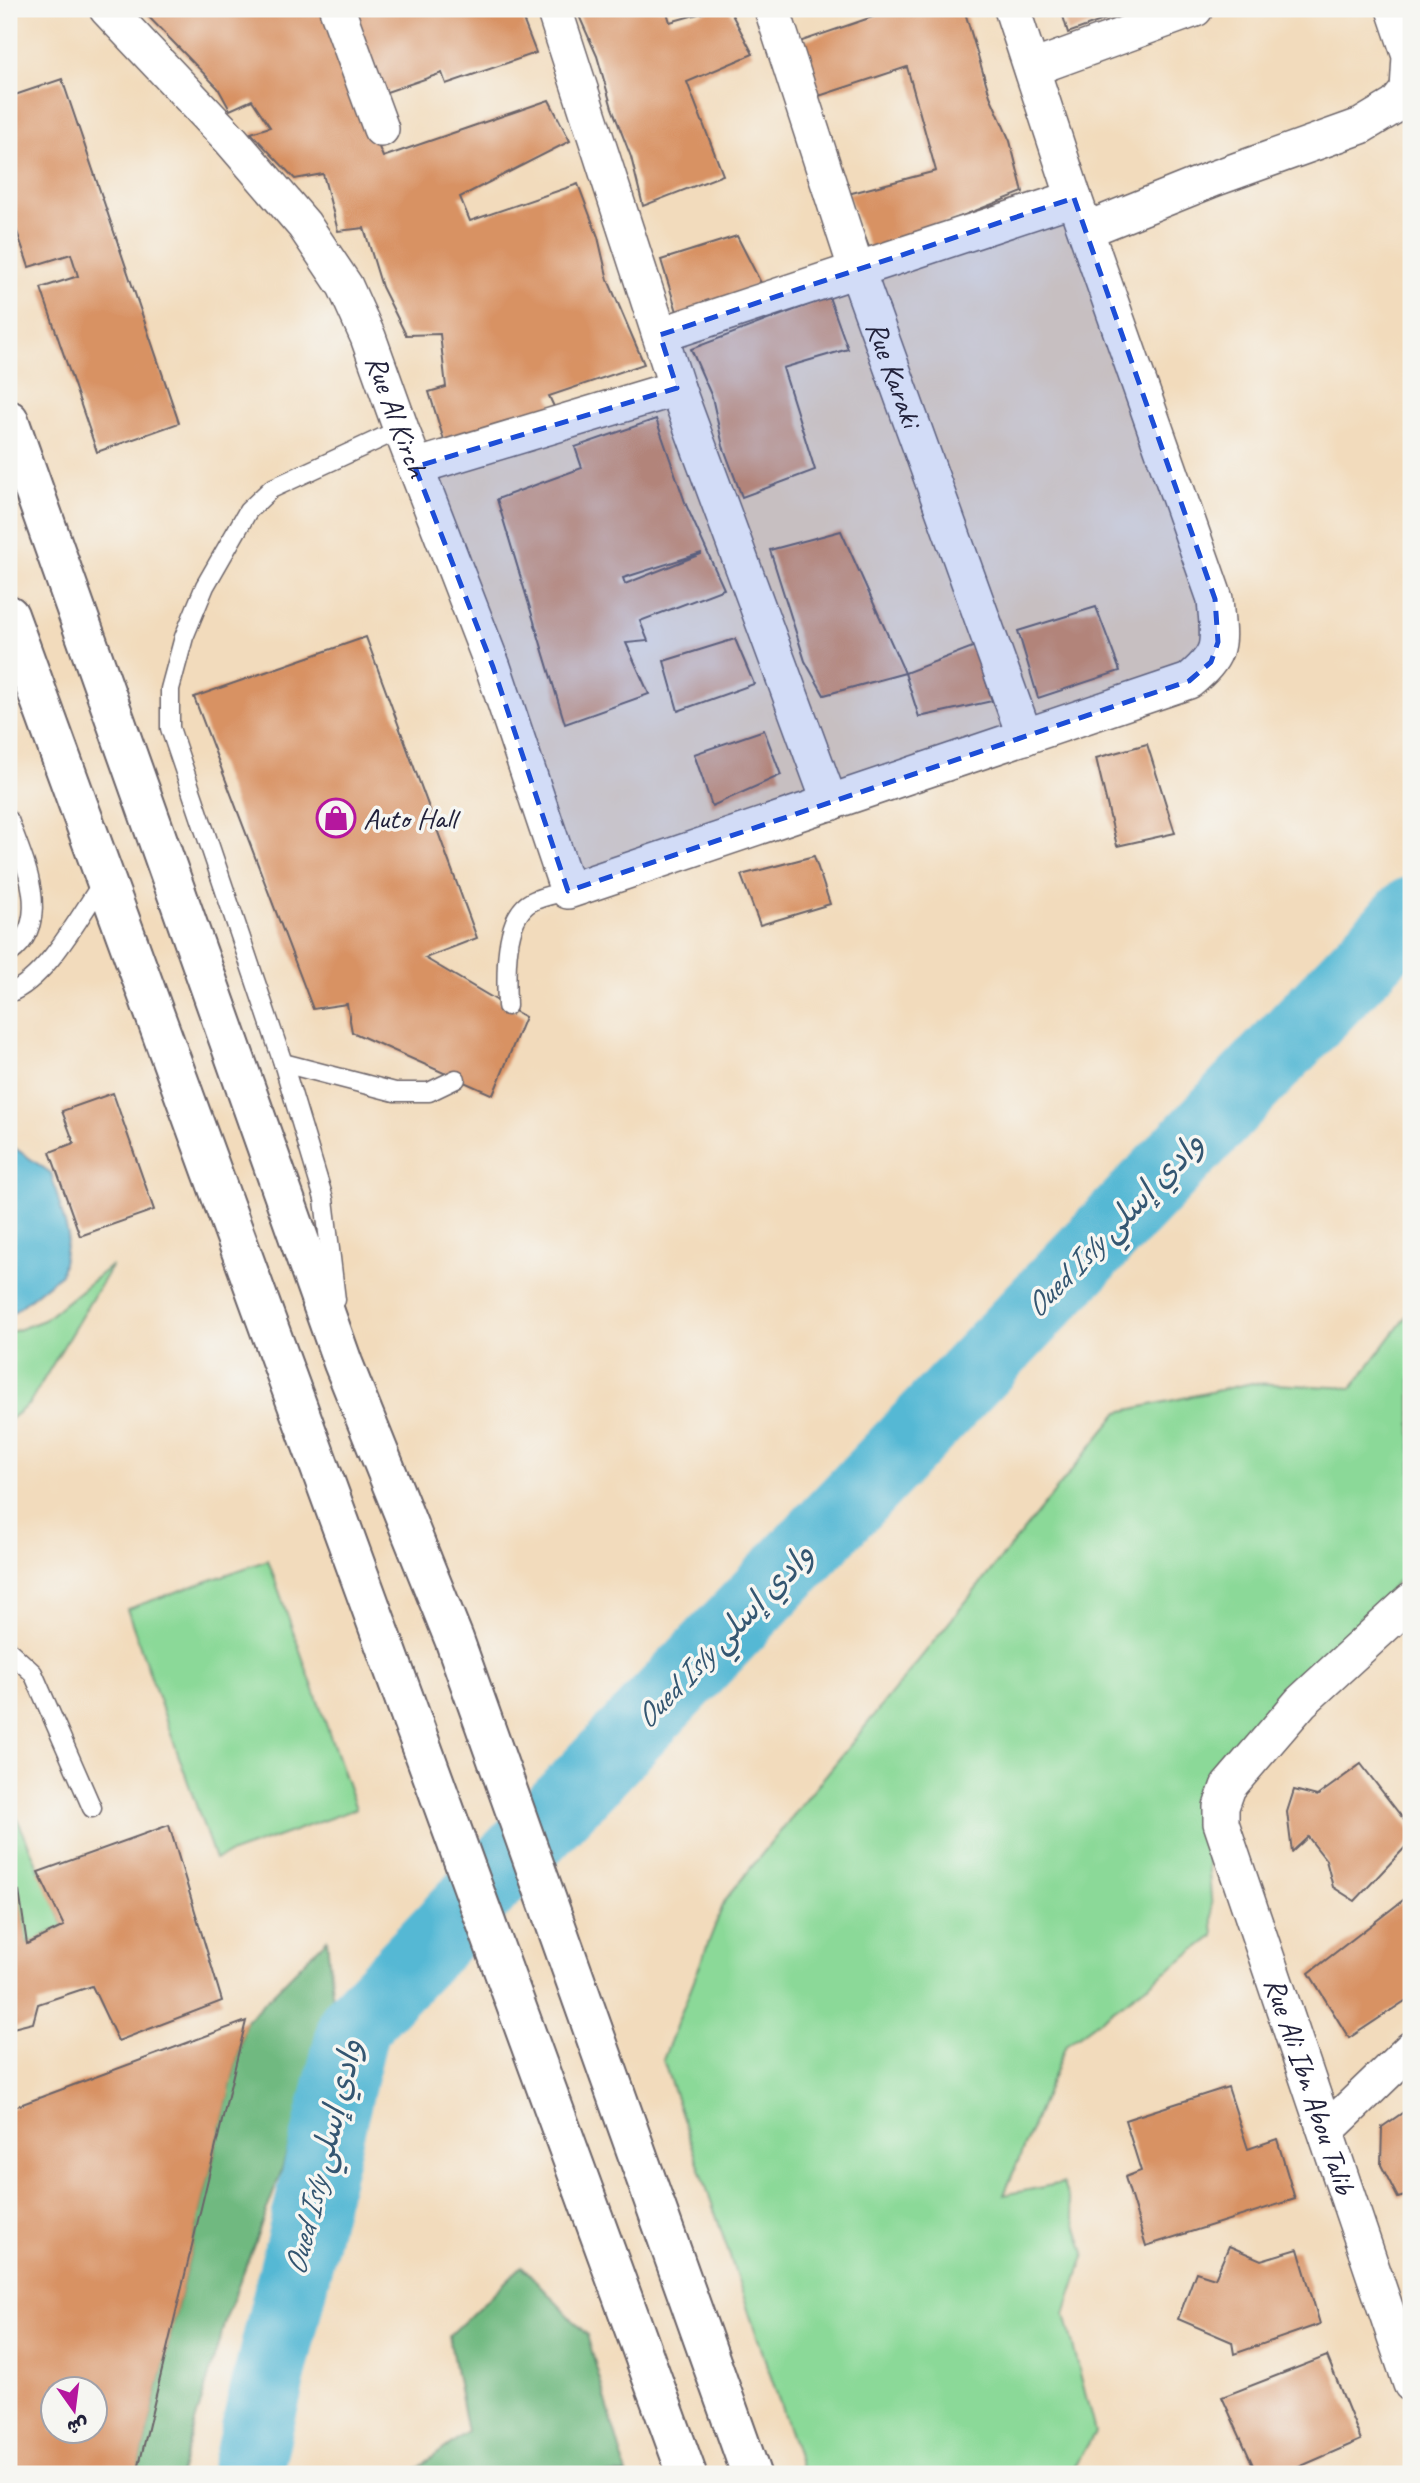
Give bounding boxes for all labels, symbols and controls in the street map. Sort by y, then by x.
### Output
street label: Rue Karaki [858,316,932,435]
street label: Rue Al Kirch [357,350,438,484]
shop icon: Auto Hall [315,797,357,839]
place label: Auto Hall [363,799,461,837]
water label: Oued Isly وادي إسلي [1015,1124,1218,1331]
water label: Oued Isly وادي إسلي [625,1535,828,1742]
street label: Rue Ali Ibn Abou Talib [1256,1973,1365,2201]
water label: Oued Isly وادي إسلي [274,2035,379,2281]
north arrow [38,2374,108,2444]
text: ش [65,2411,91,2440]

